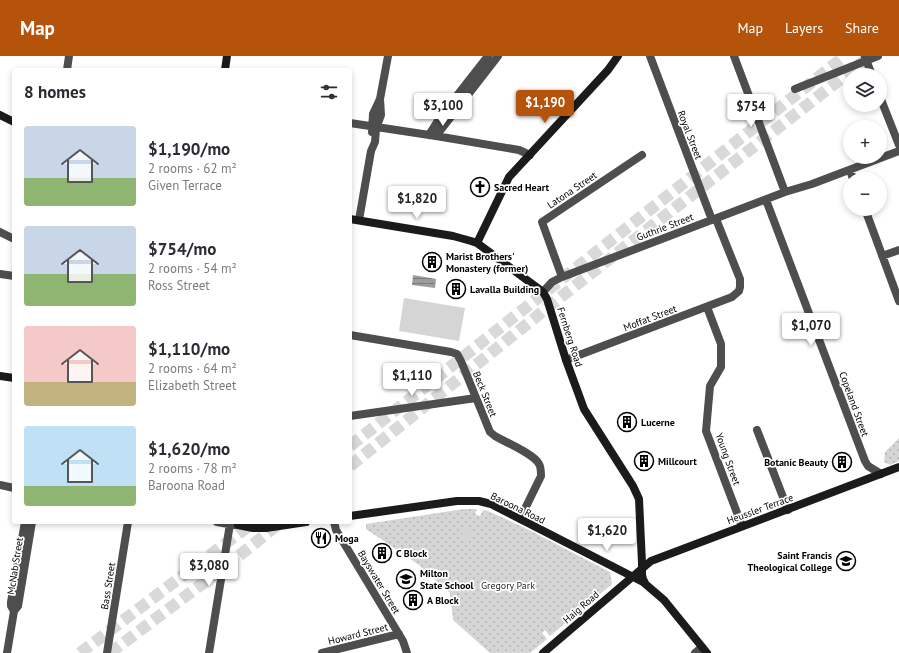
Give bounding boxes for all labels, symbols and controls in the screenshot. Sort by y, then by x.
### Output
text: Map [20,16,55,40]
text: Map [737,19,763,37]
text: Layers [785,19,823,37]
text: Share [845,19,879,37]
map controls [843,68,887,216]
button: layers [843,68,887,112]
text: 8 homes [24,81,86,103]
icon: filters [318,81,340,103]
pin: $1,190 [512,90,578,124]
pin: $3,100 [410,93,476,127]
text: $1,190 [525,94,565,111]
pin: $754 [727,94,775,128]
text: $3,100 [423,97,463,114]
text: $754 [736,98,766,115]
street label: Royal Street [675,109,706,162]
button: + [843,120,887,164]
text: $1,190/mo [148,138,230,160]
icon: home [56,142,104,190]
text: 2 rooms · 62 m² [148,160,237,177]
street label: Latona Street [545,168,600,211]
button: − [843,172,887,216]
church icon: Sacred Heart [469,176,491,198]
text: Given Terrace [148,177,222,194]
place label: Sacred Heart [494,181,549,194]
pin: $1,820 [384,186,450,220]
text: $1,820 [397,190,437,207]
street label: Guthrie Street [635,210,696,244]
text: $754/mo [148,238,216,260]
icon: home [56,242,104,290]
place label: Marist Brothers' Monastery (former) [446,250,528,275]
building icon: Marist Brothers' Monastery (former) [421,251,443,273]
text: 2 rooms · 54 m² [148,260,237,277]
text: Ross Street [148,277,210,294]
building icon: Lavalla Building [445,278,467,300]
place label: Lavalla Building [470,283,539,296]
street label: Moffat Street [621,302,679,334]
street label: Fernberg Road [554,305,586,369]
pin: $1,070 [778,313,844,347]
text: $1,070 [791,317,831,334]
text: $1,110/mo [148,338,230,360]
icon: home [56,342,104,390]
text: 2 rooms · 64 m² [148,360,237,377]
pin: $1,110 [379,363,445,397]
text: $1,110 [392,367,432,384]
street label: Beck Street [470,369,500,419]
street label: Copeland Street [836,370,872,439]
text: Elizabeth Street [148,377,236,394]
building icon: Lucerne [616,411,638,433]
place label: Lucerne [641,416,675,429]
street label: Young Street [713,431,744,487]
text: $1,620/mo [148,438,230,460]
icon: home [56,442,104,490]
building icon: Millcourt [633,450,655,472]
building icon: Botanic Beauty [831,451,853,473]
place label: Millcourt [658,455,697,468]
place label: Botanic Beauty [764,456,828,469]
text: 2 rooms · 78 m² [148,460,237,477]
text: Baroona Road [148,477,225,494]
street label: Baroona Road [489,489,547,527]
street label: Heussler Terrace [725,491,795,527]
pin: $1,620 [574,518,640,552]
text: $1,620 [587,522,627,539]
restaurant icon: Moga [310,527,332,549]
place label: Moga [335,532,359,545]
street label: McNab Street [4,536,26,596]
building icon: C Block [371,542,393,564]
place label: C Block [396,547,427,560]
street label: Bayswater Street [355,548,403,617]
place label: Saint Francis Theological College [748,549,832,574]
school or university icon: Saint Francis Theological College [835,550,857,572]
pin: $3,080 [176,553,242,587]
text: $3,080 [189,557,229,574]
street label: Bass Street [98,561,118,610]
place label: Milton State School [420,567,474,592]
school or university icon: Milton State School [395,568,417,590]
park label: Gregory Park [481,579,535,592]
street label: Haig Road [560,588,602,626]
building icon: A Block [402,589,424,611]
place label: A Block [427,594,459,607]
street label: Howard Street [327,620,390,648]

